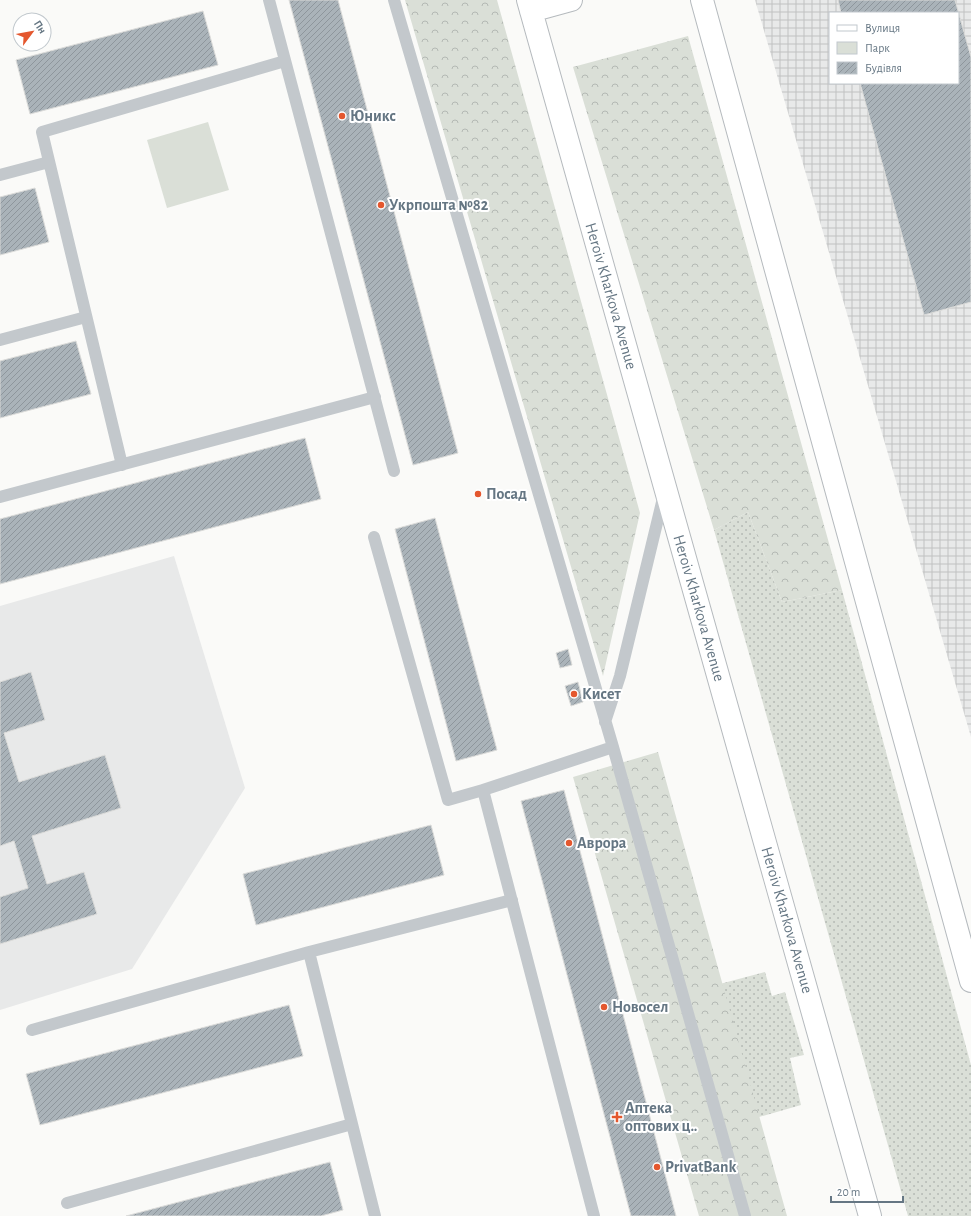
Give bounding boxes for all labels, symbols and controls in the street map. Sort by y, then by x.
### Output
north arrow [12,12,52,52]
legend [829,12,959,84]
text: Пн [32,18,48,36]
text: Вулиця [865,22,900,35]
text: Парк [865,42,890,54]
text: Будівля [865,62,902,75]
place label: Юникс [350,108,396,124]
marker: Юникс [337,111,347,121]
place label: Укрпошта №82 [389,197,489,213]
marker: Укрпошта №82 [376,200,386,210]
street label: Heroiv Kharkova Avenue [582,221,640,371]
place label: Посад [486,486,527,502]
marker: Посад [473,489,483,499]
street label: Heroiv Kharkova Avenue [670,533,728,683]
place label: Кисет [582,686,621,702]
marker: Кисет [569,689,579,699]
place label: Аврора [577,835,627,851]
marker: Аврора [564,838,574,848]
street label: Heroiv Kharkova Avenue [758,845,816,995]
place label: Новосел [612,999,668,1015]
marker: Новосел [599,1002,609,1012]
place label: Аптека оптових ц‥ [625,1100,698,1134]
marker: Аптека оптових ц‥ [612,1112,622,1122]
place label: PrivatBank [665,1159,737,1175]
marker: PrivatBank [652,1162,662,1172]
scale bar [831,1178,903,1204]
text: 20 m [837,1186,860,1198]

